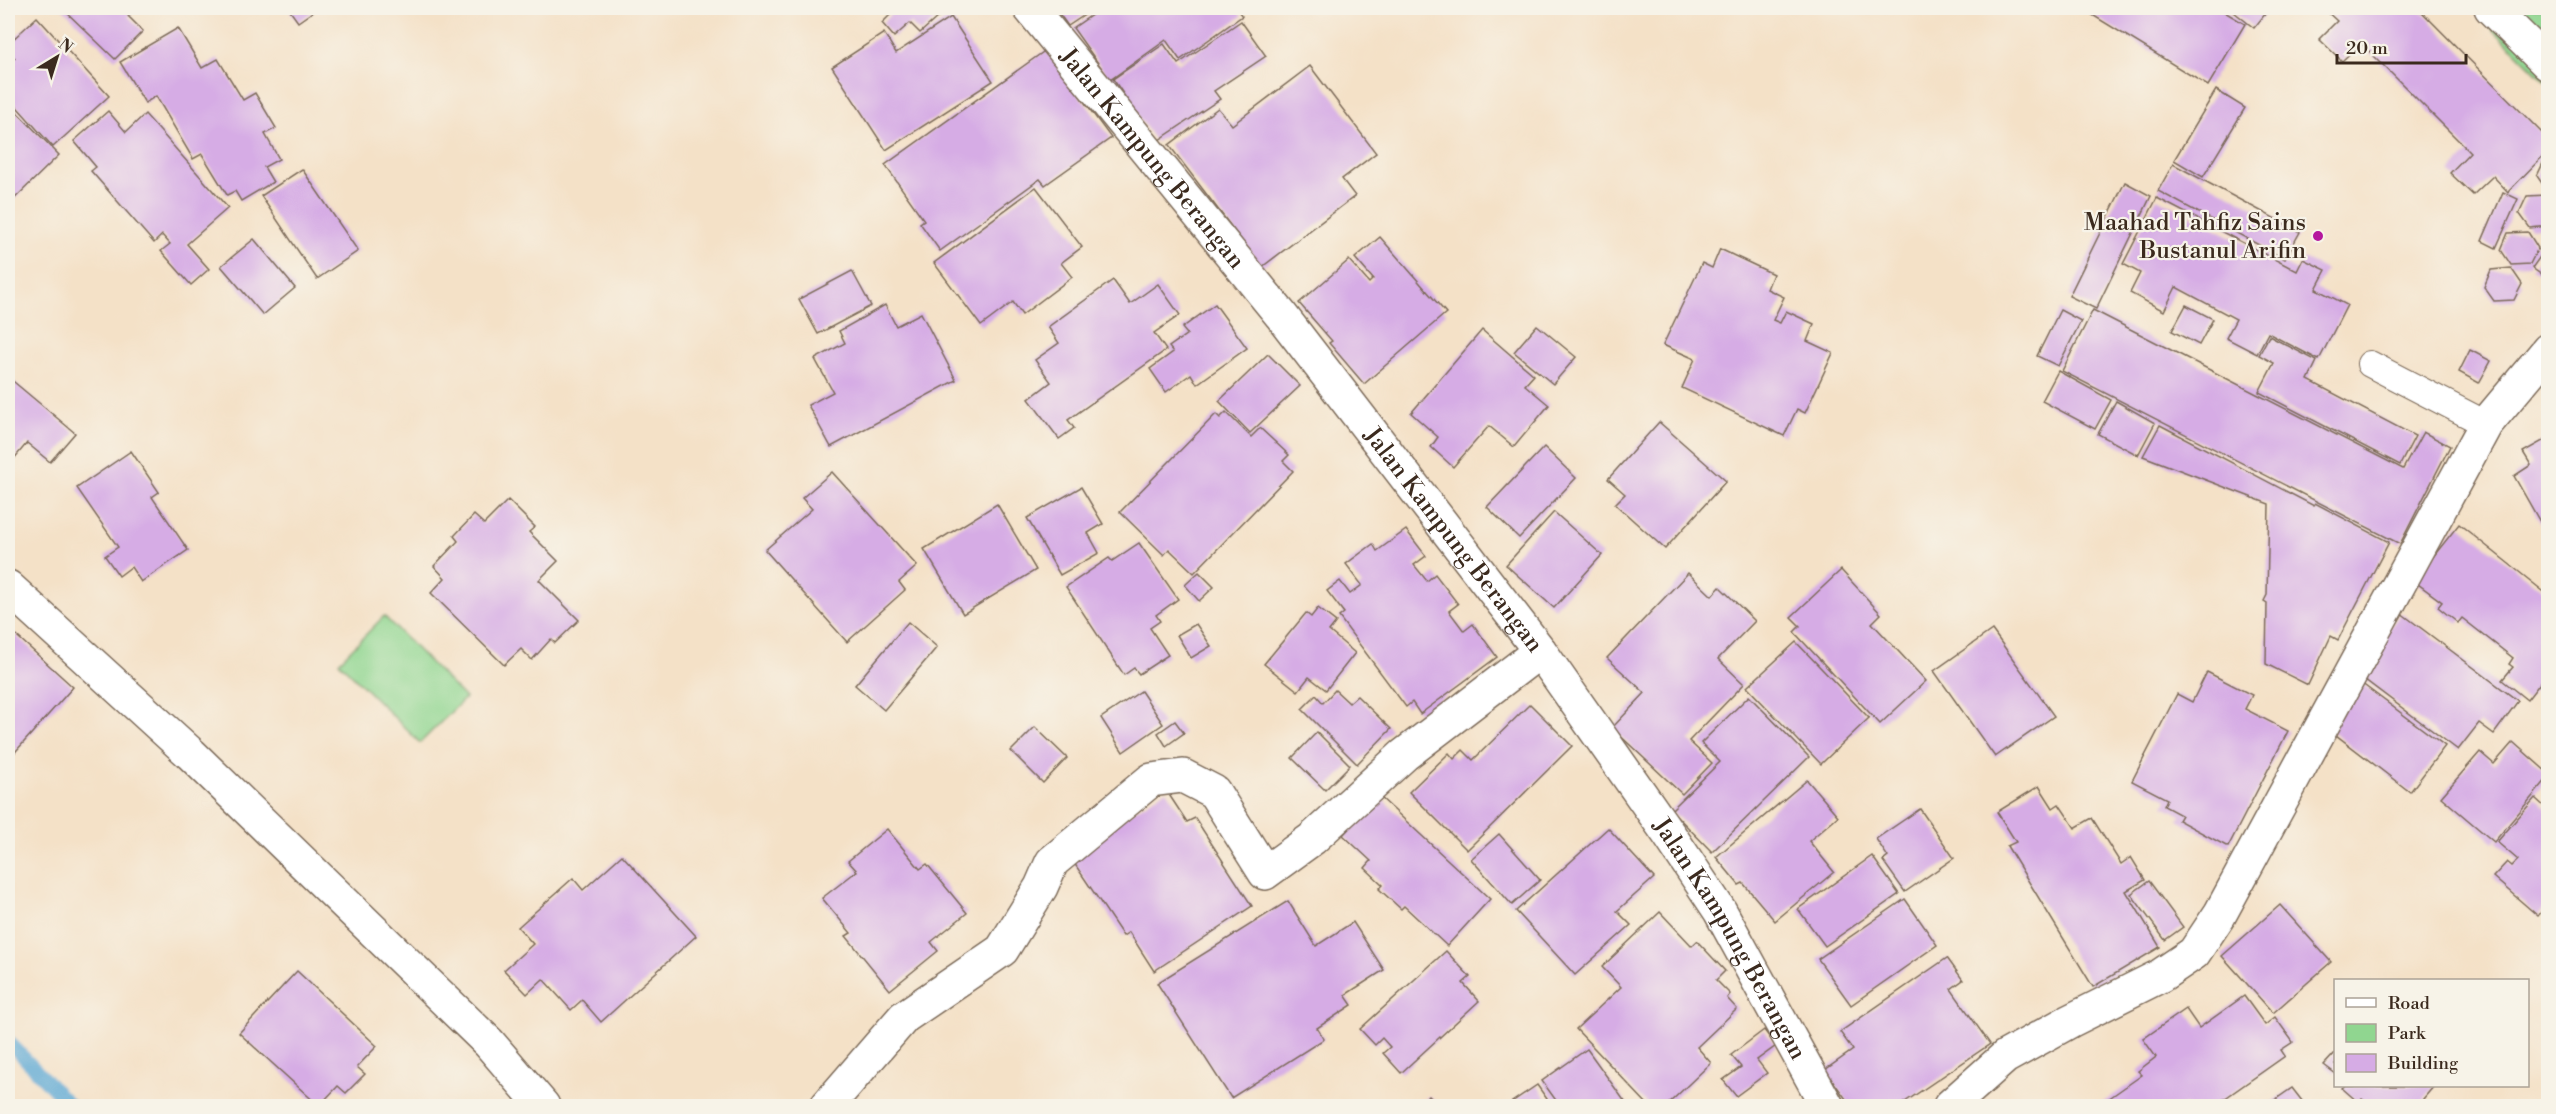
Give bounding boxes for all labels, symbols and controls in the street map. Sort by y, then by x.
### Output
north arrow [27,27,87,87]
scale bar [2337,27,2466,65]
text: N [54,34,77,58]
text: 20 m [2346,37,2388,60]
street label: Jalan Kampung Berangan [1052,42,1251,275]
place label: Maahad Tahfiz Sains Bustanul Arifin [2084,208,2306,266]
marker: Maahad Tahfiz Sains Bustanul Arifin [2311,229,2325,243]
street label: Jalan Kampung Berangan [1356,421,1549,659]
street label: Jalan Kampung Berangan [1645,812,1813,1065]
legend [2334,979,2529,1087]
text: Road [2388,992,2431,1015]
text: Park [2388,1022,2427,1045]
text: Building [2387,1052,2459,1075]

